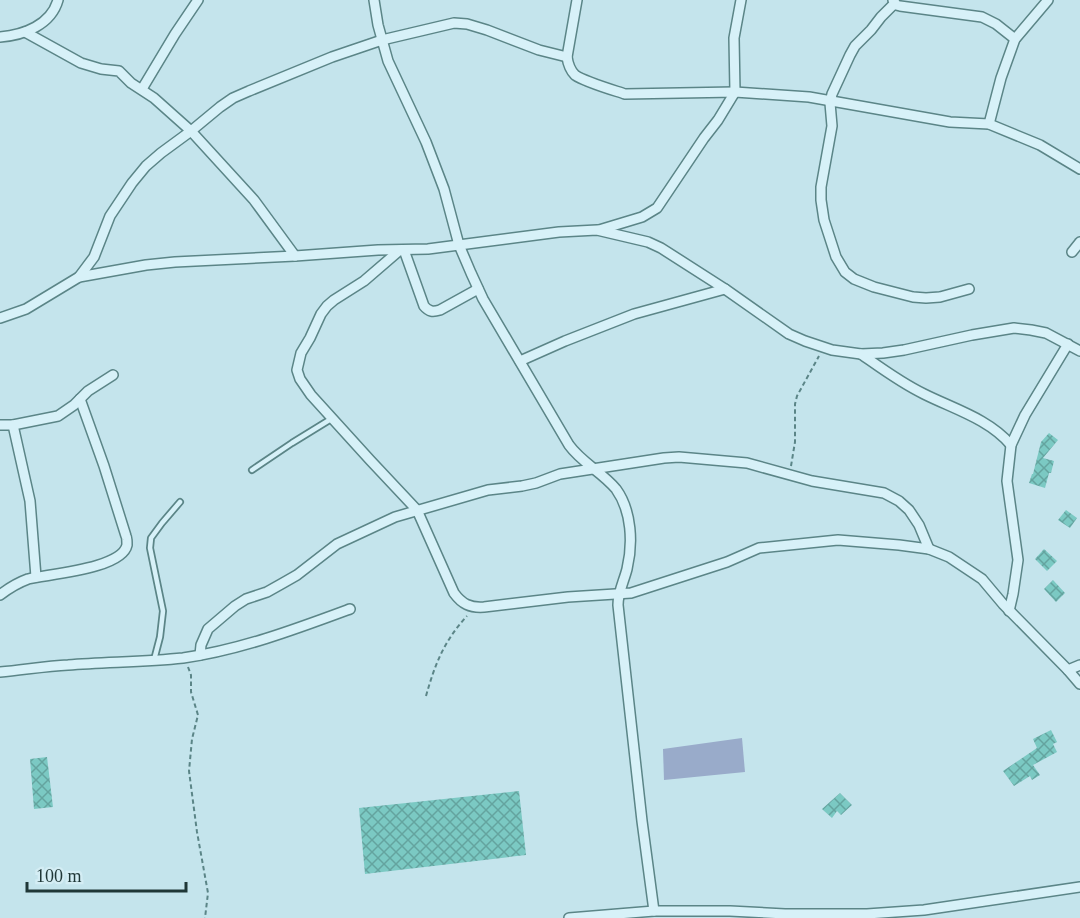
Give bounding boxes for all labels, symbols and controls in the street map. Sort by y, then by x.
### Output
scale bar [27,855,186,893]
text: 100 m [36,866,82,886]

